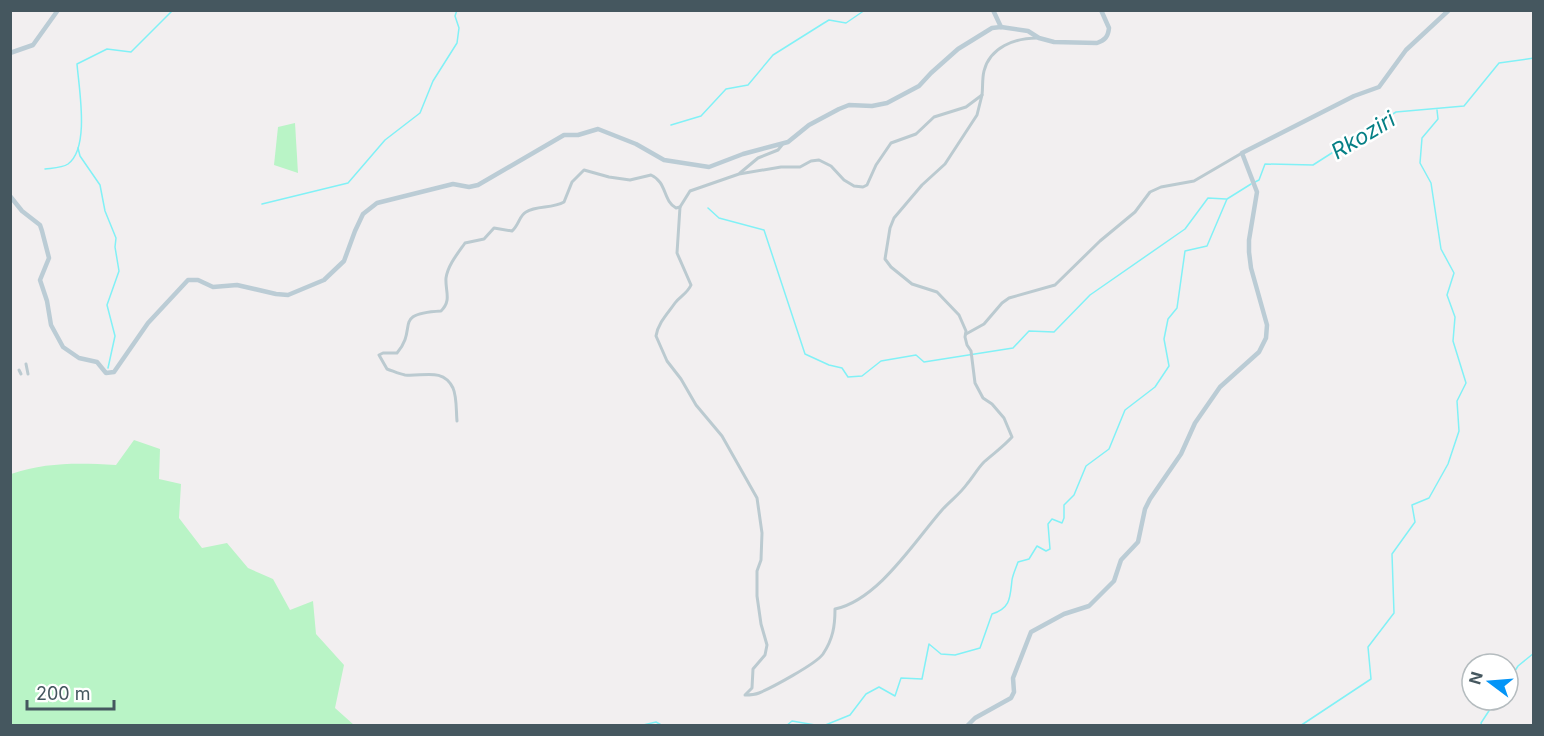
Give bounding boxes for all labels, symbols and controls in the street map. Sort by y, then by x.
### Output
water label: Rkoziri [1326,105,1400,164]
north arrow [1460,652,1520,712]
text: N [1464,669,1487,686]
scale bar [27,673,114,711]
text: 200 m [36,683,91,704]

